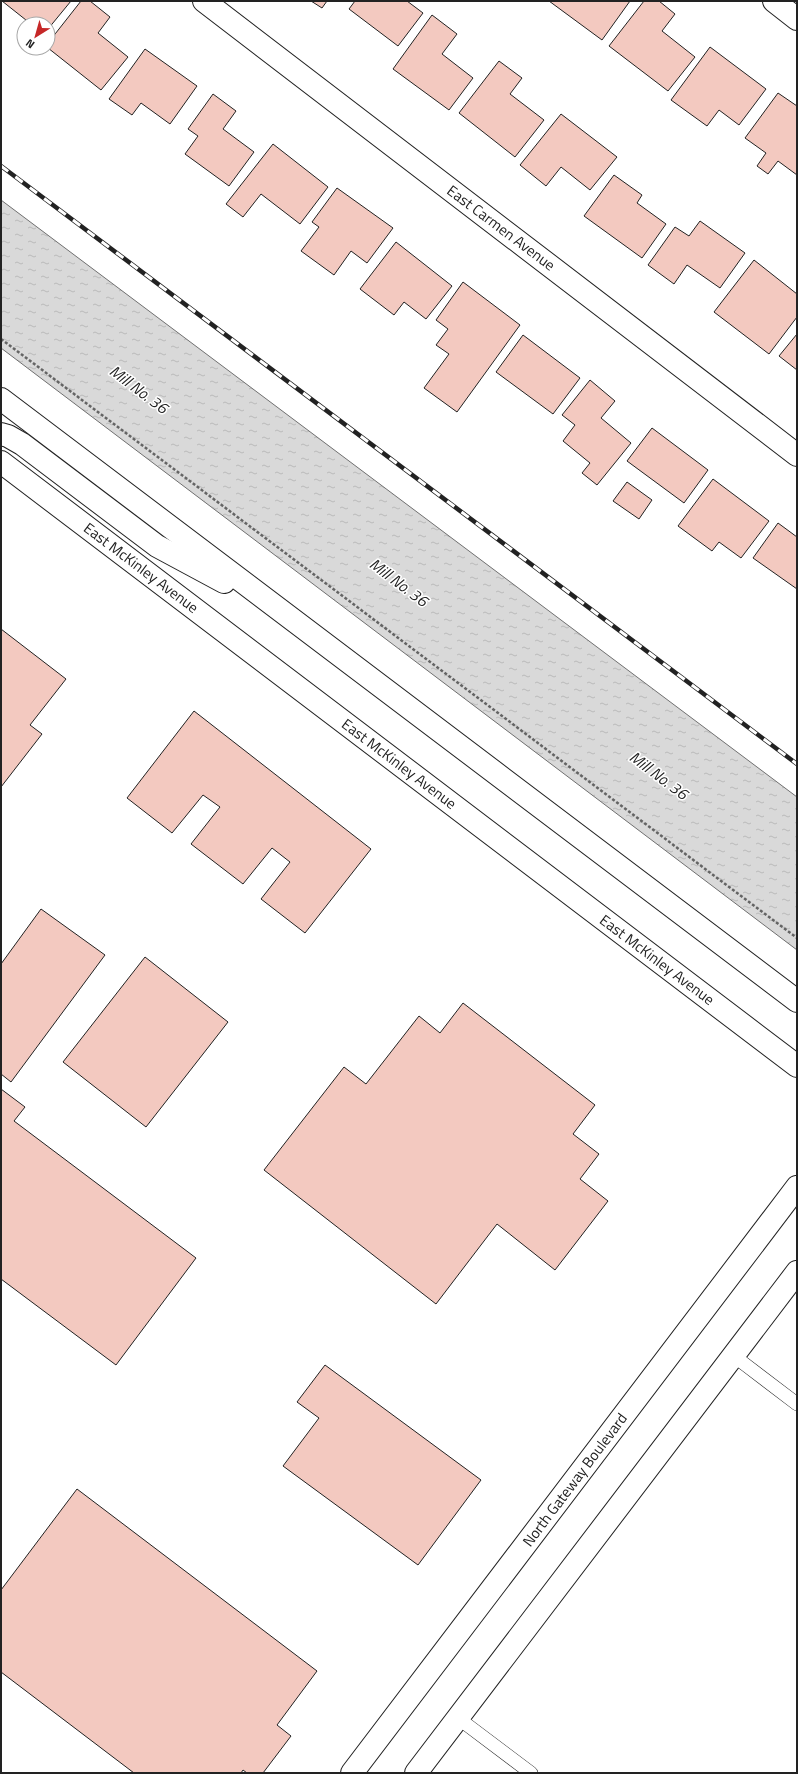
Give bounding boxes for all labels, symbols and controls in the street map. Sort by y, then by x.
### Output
north arrow [16,16,56,56]
text: N [22,35,38,53]
street label: East Carmen Avenue [442,179,560,276]
water label: Mill No. 36 [105,359,175,420]
street label: East McKinley Avenue [79,517,204,619]
water label: Mill No. 36 [365,552,435,613]
street label: East McKinley Avenue [337,713,462,815]
water label: Mill No. 36 [625,745,695,806]
street label: East McKinley Avenue [595,909,720,1011]
street label: North Gateway Boulevard [517,1408,633,1551]

